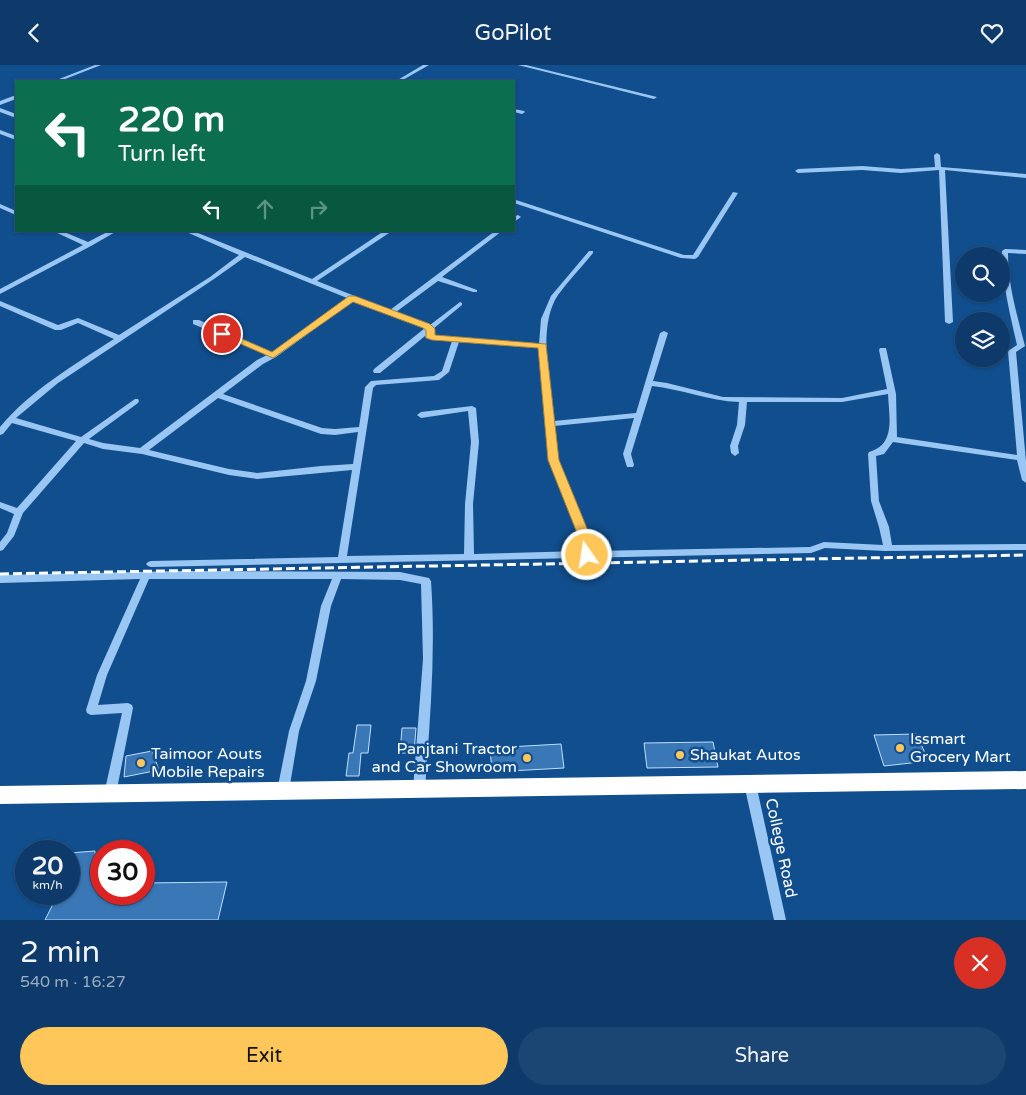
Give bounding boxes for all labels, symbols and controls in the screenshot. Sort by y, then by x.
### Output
icon: back [20,19,48,47]
icon: heart [978,19,1006,47]
text: GoPilot [475,20,551,46]
text: 220 m [118,99,225,141]
icon: left [35,100,100,165]
text: Turn left [118,141,206,167]
icon: left [198,195,226,223]
icon: ahead [251,195,279,223]
icon: right [304,195,332,223]
map controls [955,247,1010,367]
button: search [955,247,1010,302]
button: layers [955,312,1010,367]
pin [201,313,243,355]
icon: arrive [208,320,236,348]
position arrow [560,528,612,580]
place label: Issmart Grocery Mart [910,729,1011,767]
place label: Panjtani Tractor and Car Showroom [372,739,518,777]
marker: Issmart Grocery Mart [894,742,906,754]
place label: Taimoor Aouts Mobile Repairs [151,744,265,782]
place label: Shaukat Autos [690,745,801,765]
marker: Shaukat Autos [674,749,686,761]
marker: Panjtani Tractor and Car Showroom [521,752,533,764]
marker: Taimoor Aouts Mobile Repairs [135,757,147,769]
street label: College Road [761,796,801,900]
speed limit sign: 30 [90,840,155,905]
text: 20 [32,851,63,881]
text: km/h [32,878,63,892]
text: 2 min [20,934,100,971]
button: close [954,937,1006,989]
text: 540 m · 16:27 [20,972,126,992]
button: Exit [20,1027,508,1085]
button: Share [518,1027,1006,1085]

